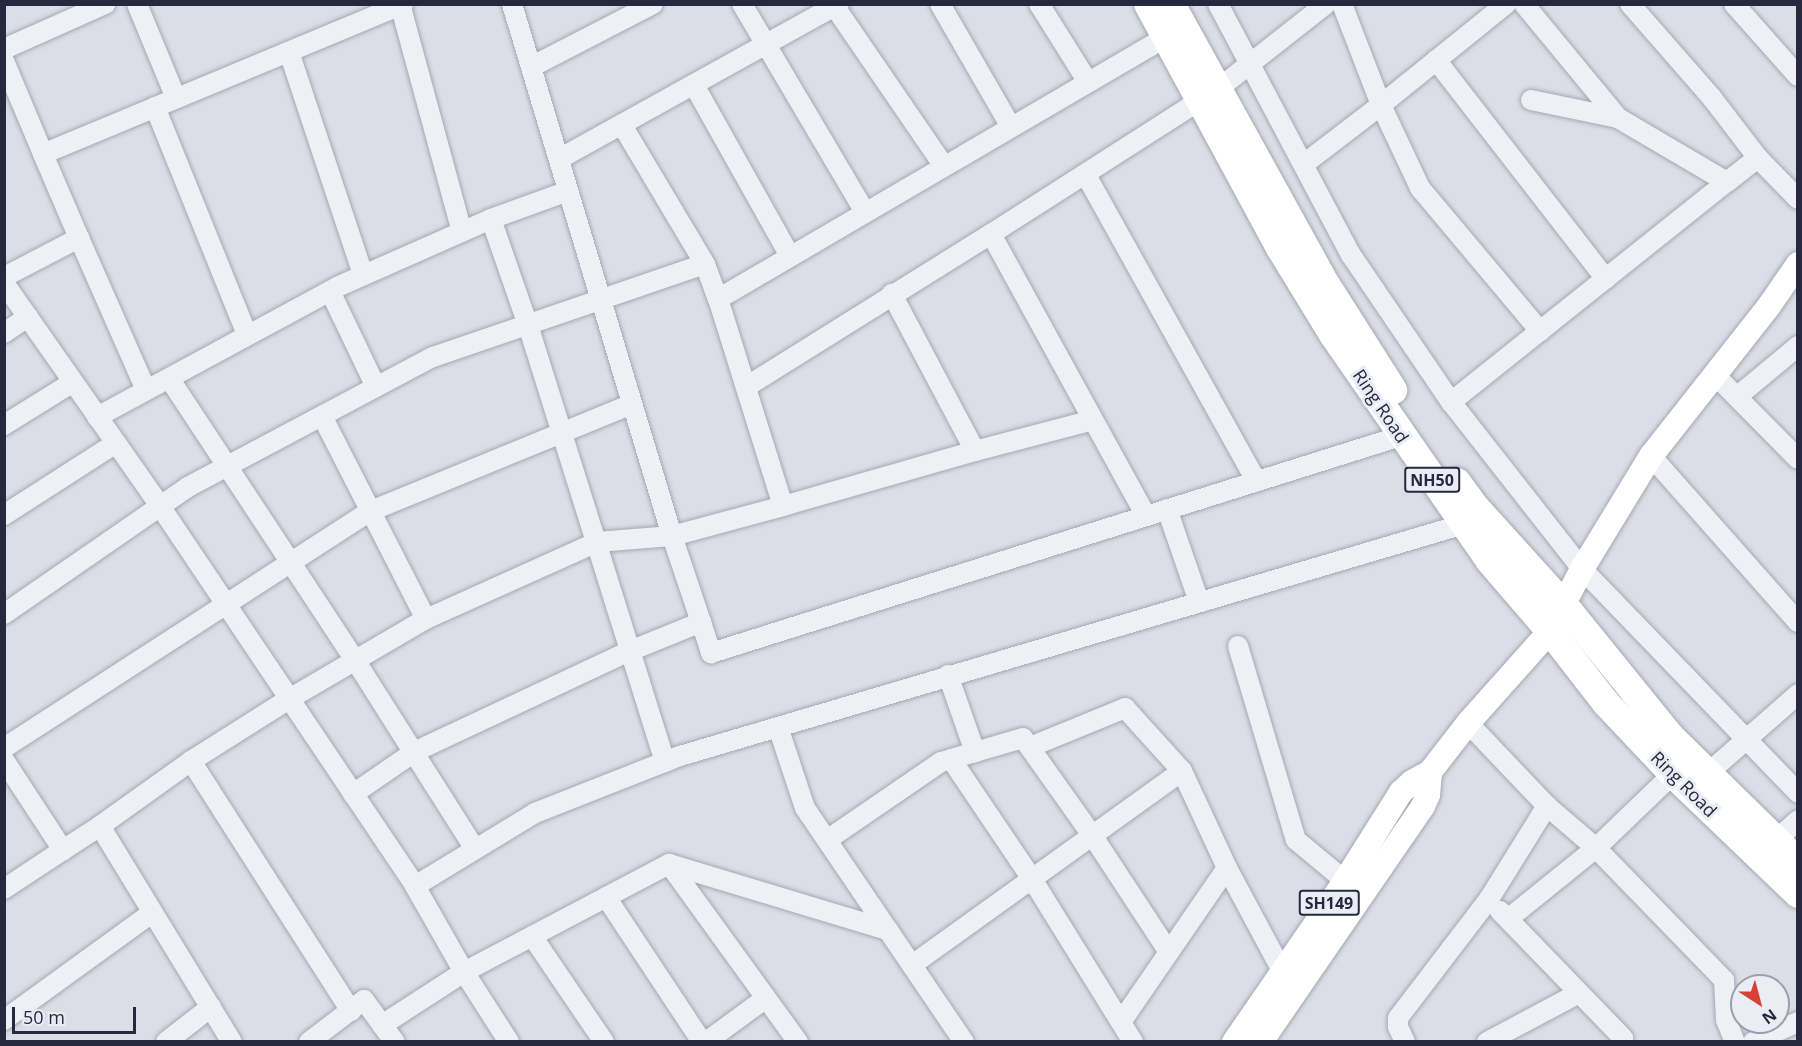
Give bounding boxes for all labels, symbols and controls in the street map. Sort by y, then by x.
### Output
street label: Ring Road [1349,365,1413,447]
road number: NH50 [1404,467,1460,493]
street label: Ring Road [1647,747,1721,821]
road number: SH149 [1298,890,1360,916]
north arrow [1730,974,1790,1034]
scale bar [15,995,140,1033]
text: N [1758,1004,1781,1030]
text: 50 m [23,1005,65,1029]

